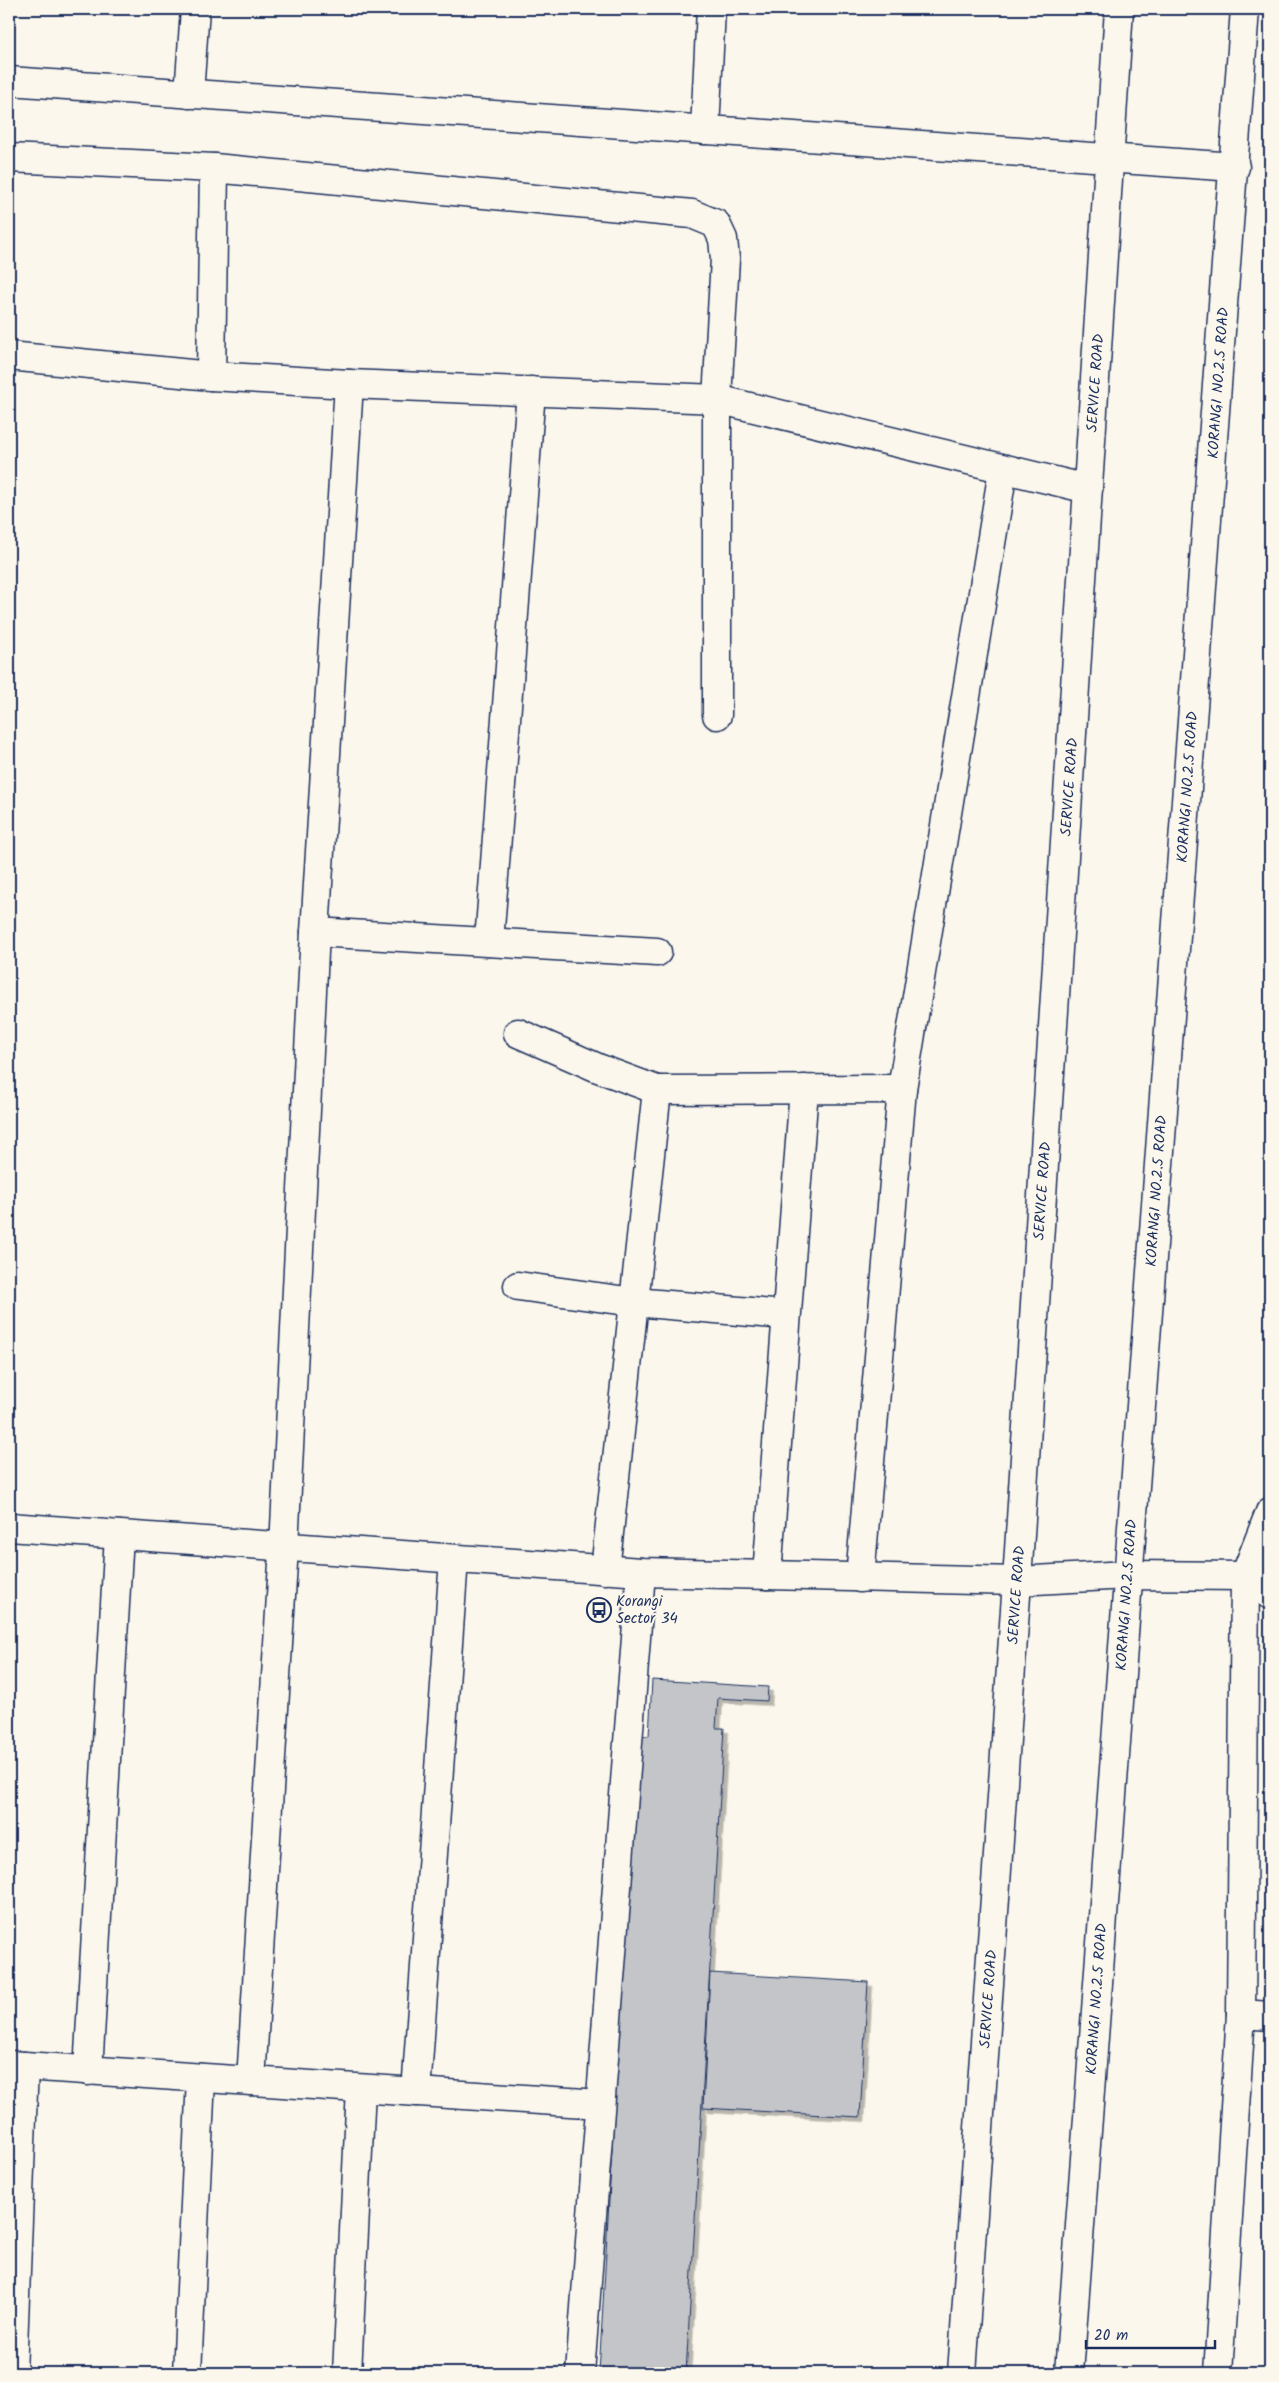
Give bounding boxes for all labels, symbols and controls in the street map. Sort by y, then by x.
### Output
street label: KORANGI NO.2.5 ROAD [1202,306,1236,460]
street label: SERVICE ROAD [1081,333,1111,433]
street label: KORANGI NO.2.5 ROAD [1171,710,1205,864]
street label: SERVICE ROAD [1055,737,1085,837]
street label: KORANGI NO.2.5 ROAD [1140,1114,1174,1268]
street label: SERVICE ROAD [1028,1141,1058,1241]
street label: KORANGI NO.2.5 ROAD [1110,1518,1144,1672]
street label: SERVICE ROAD [1002,1545,1032,1645]
place label: Korangi Sector 34 [616,1590,678,1631]
bus stop icon: Korangi Sector 34 [586,1597,612,1623]
street label: KORANGI NO.2.5 ROAD [1080,1922,1114,2076]
street label: SERVICE ROAD [974,1949,1004,2049]
scale bar [1086,2317,1215,2349]
text: 20 m [1094,2324,1128,2348]

